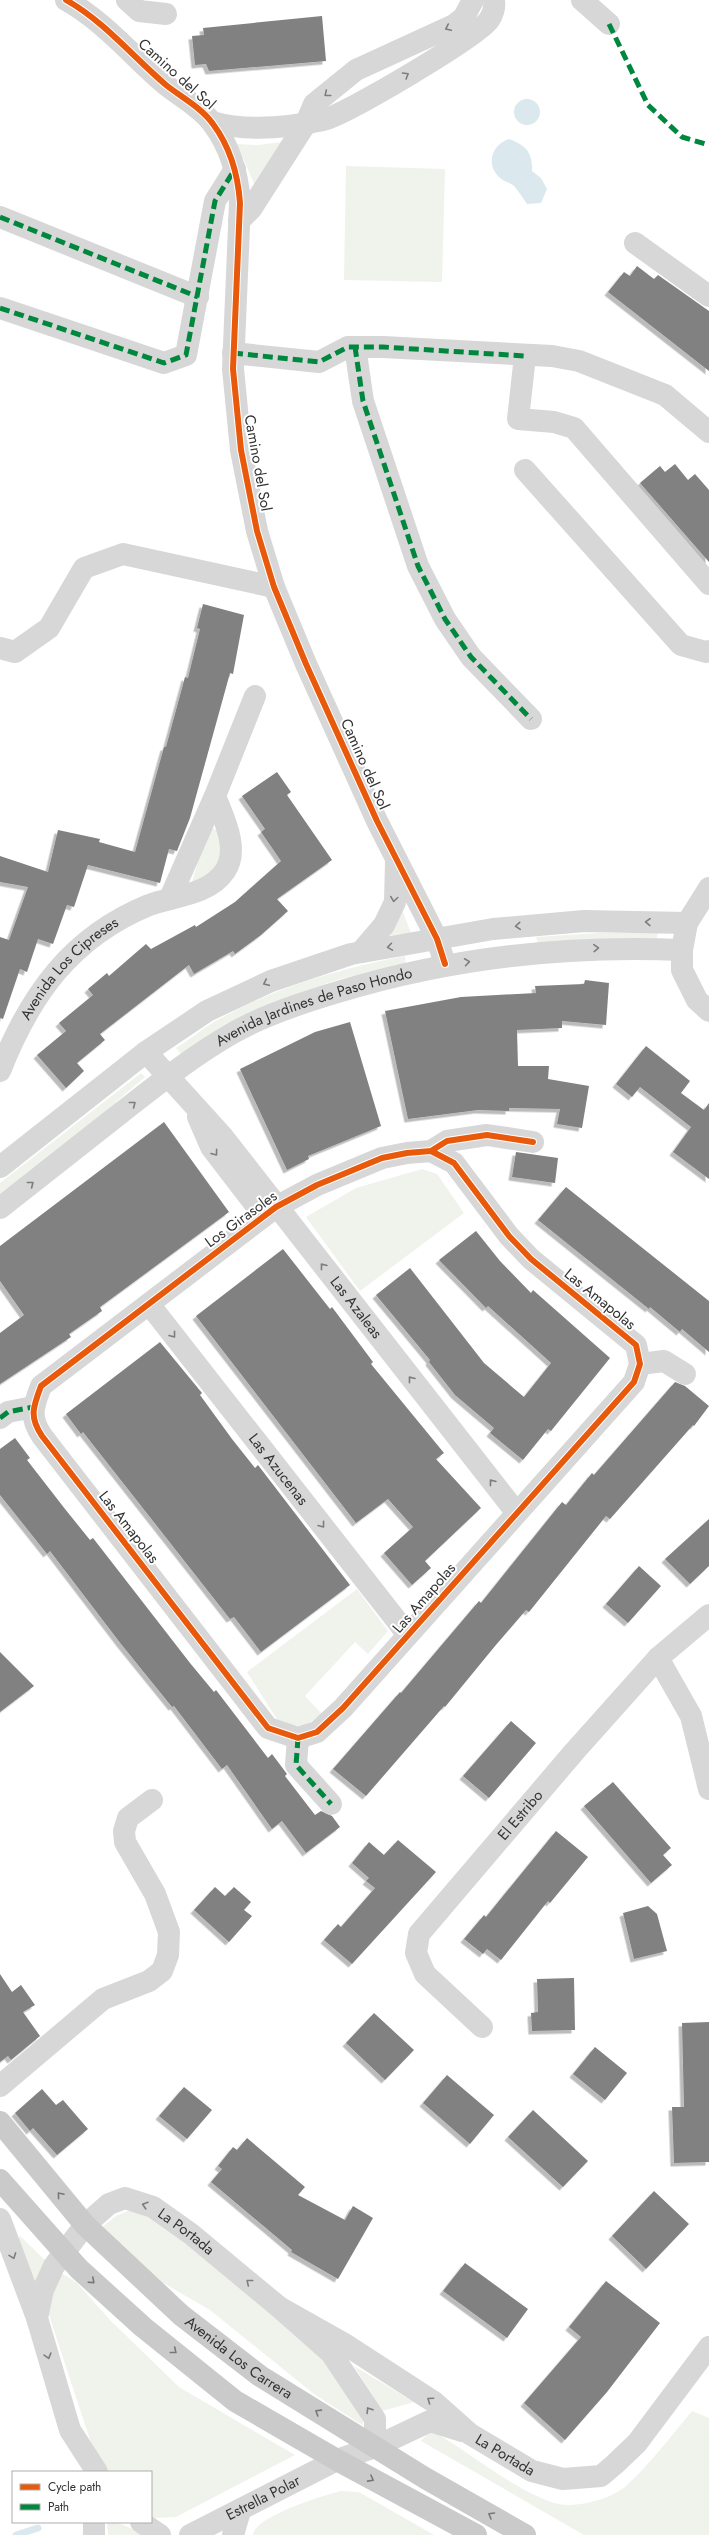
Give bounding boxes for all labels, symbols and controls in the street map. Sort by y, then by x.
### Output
one-way arrow [445,23,452,31]
street label: Camino del Sol [133,33,221,115]
one-way arrow [402,73,409,80]
one-way arrow [325,89,332,96]
street label: Camino del Sol [239,413,277,513]
street label: Camino del Sol [335,715,395,813]
one-way arrow [390,896,399,902]
street label: Avenida Los Cipreses [15,911,122,1024]
one-way arrow [645,918,651,926]
one-way arrow [515,922,521,931]
one-way arrow [387,943,393,951]
one-way arrow [593,944,599,953]
one-way arrow [464,957,470,966]
street label: Avenida Jardines de Paso Hondo [211,962,414,1052]
one-way arrow [262,978,270,986]
one-way arrow [129,1101,136,1108]
one-way arrow [210,1149,218,1156]
one-way arrow [26,1181,33,1188]
street label: Los Girasoles [200,1185,282,1253]
one-way arrow [320,1263,327,1270]
street label: Las Amapolas [559,1263,641,1335]
street label: Las Azaleas [325,1272,388,1343]
one-way arrow [168,1330,175,1337]
one-way arrow [409,1377,416,1384]
street label: Las Azucenas [243,1429,314,1510]
one-way arrow [489,1479,496,1486]
street label: Las Amapolas [94,1486,164,1568]
one-way arrow [317,1521,324,1528]
street label: Las Amapolas [387,1558,461,1638]
street label: El Estribo [492,1785,548,1845]
one-way arrow [58,2193,65,2200]
one-way arrow [142,2201,149,2209]
street label: La Portada [153,2203,219,2260]
one-way arrow [8,2253,17,2260]
one-way arrow [88,2276,95,2283]
one-way arrow [246,2279,253,2286]
street label: Avenida Los Carrera [180,2311,297,2404]
one-way arrow [169,2346,176,2353]
one-way arrow [43,2352,52,2359]
one-way arrow [428,2398,435,2405]
one-way arrow [366,2407,374,2414]
one-way arrow [315,2409,322,2416]
street label: La Portada [471,2429,539,2481]
street label: Estrella Polar [222,2469,305,2526]
legend [12,2471,152,2523]
one-way arrow [367,2474,374,2481]
text: Cycle path [48,2478,101,2496]
text: Path [48,2498,69,2516]
one-way arrow [488,2513,495,2520]

